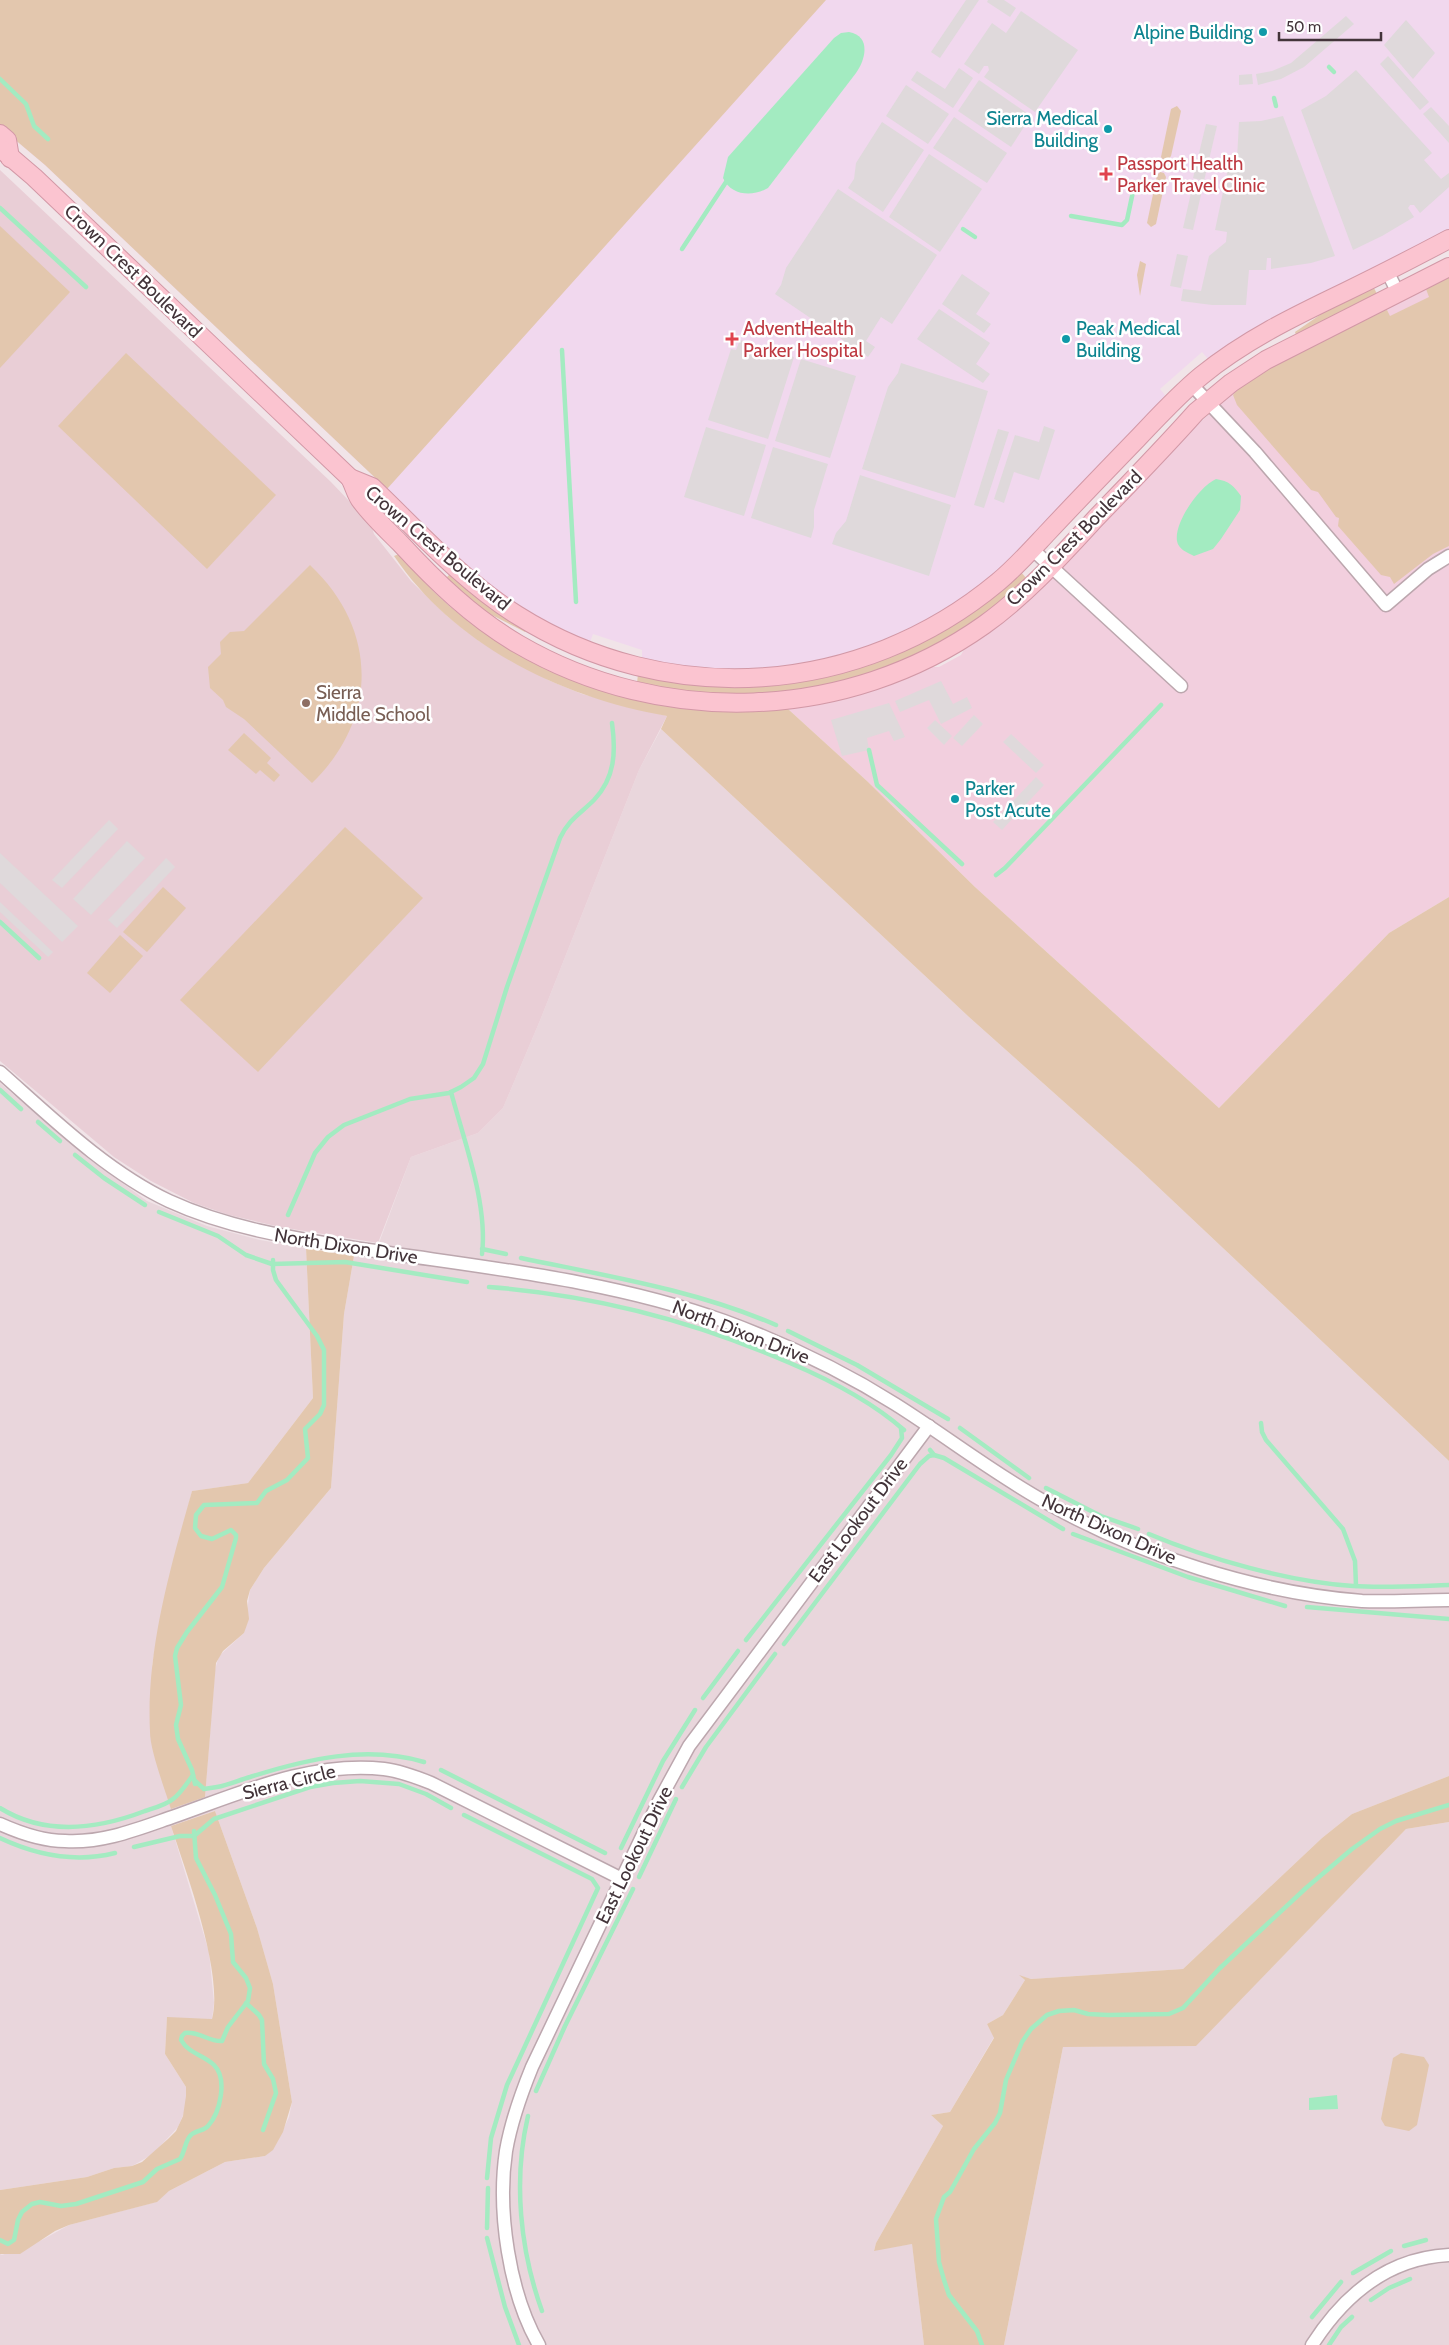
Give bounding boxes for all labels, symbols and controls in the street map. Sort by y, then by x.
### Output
scale bar [1279,10,1382,42]
text: 50 m [1286,18,1321,36]
place label: Alpine Building [1133,21,1254,44]
marker: Alpine Building [1257,26,1269,38]
place label: Sierra Medical Building [986,107,1099,152]
marker: Sierra Medical Building [1102,123,1114,135]
place label: Passport Health Parker Travel Clinic [1117,152,1265,197]
marker: Passport Health Parker Travel Clinic [1099,167,1113,181]
street label: Crown Crest Boulevard [59,199,207,343]
place label: AdventHealth Parker Hospital [743,317,863,362]
place label: Peak Medical Building [1076,317,1181,362]
marker: AdventHealth Parker Hospital [725,332,739,346]
marker: Peak Medical Building [1060,333,1072,345]
street label: Crown Crest Boulevard [1001,465,1147,611]
street label: Crown Crest Boulevard [361,481,515,615]
place label: Sierra Middle School [316,681,431,726]
marker: Sierra Middle School [300,697,312,709]
place label: Parker Post Acute [965,777,1051,822]
marker: Parker Post Acute [949,793,961,805]
street label: North Dixon Drive [273,1223,420,1269]
street label: North Dixon Drive [669,1295,813,1369]
street label: East Lookout Drive [804,1453,913,1587]
street label: North Dixon Drive [1038,1489,1180,1569]
street label: Sierra Circle [240,1759,338,1805]
street label: East Lookout Drive [591,1782,677,1928]

